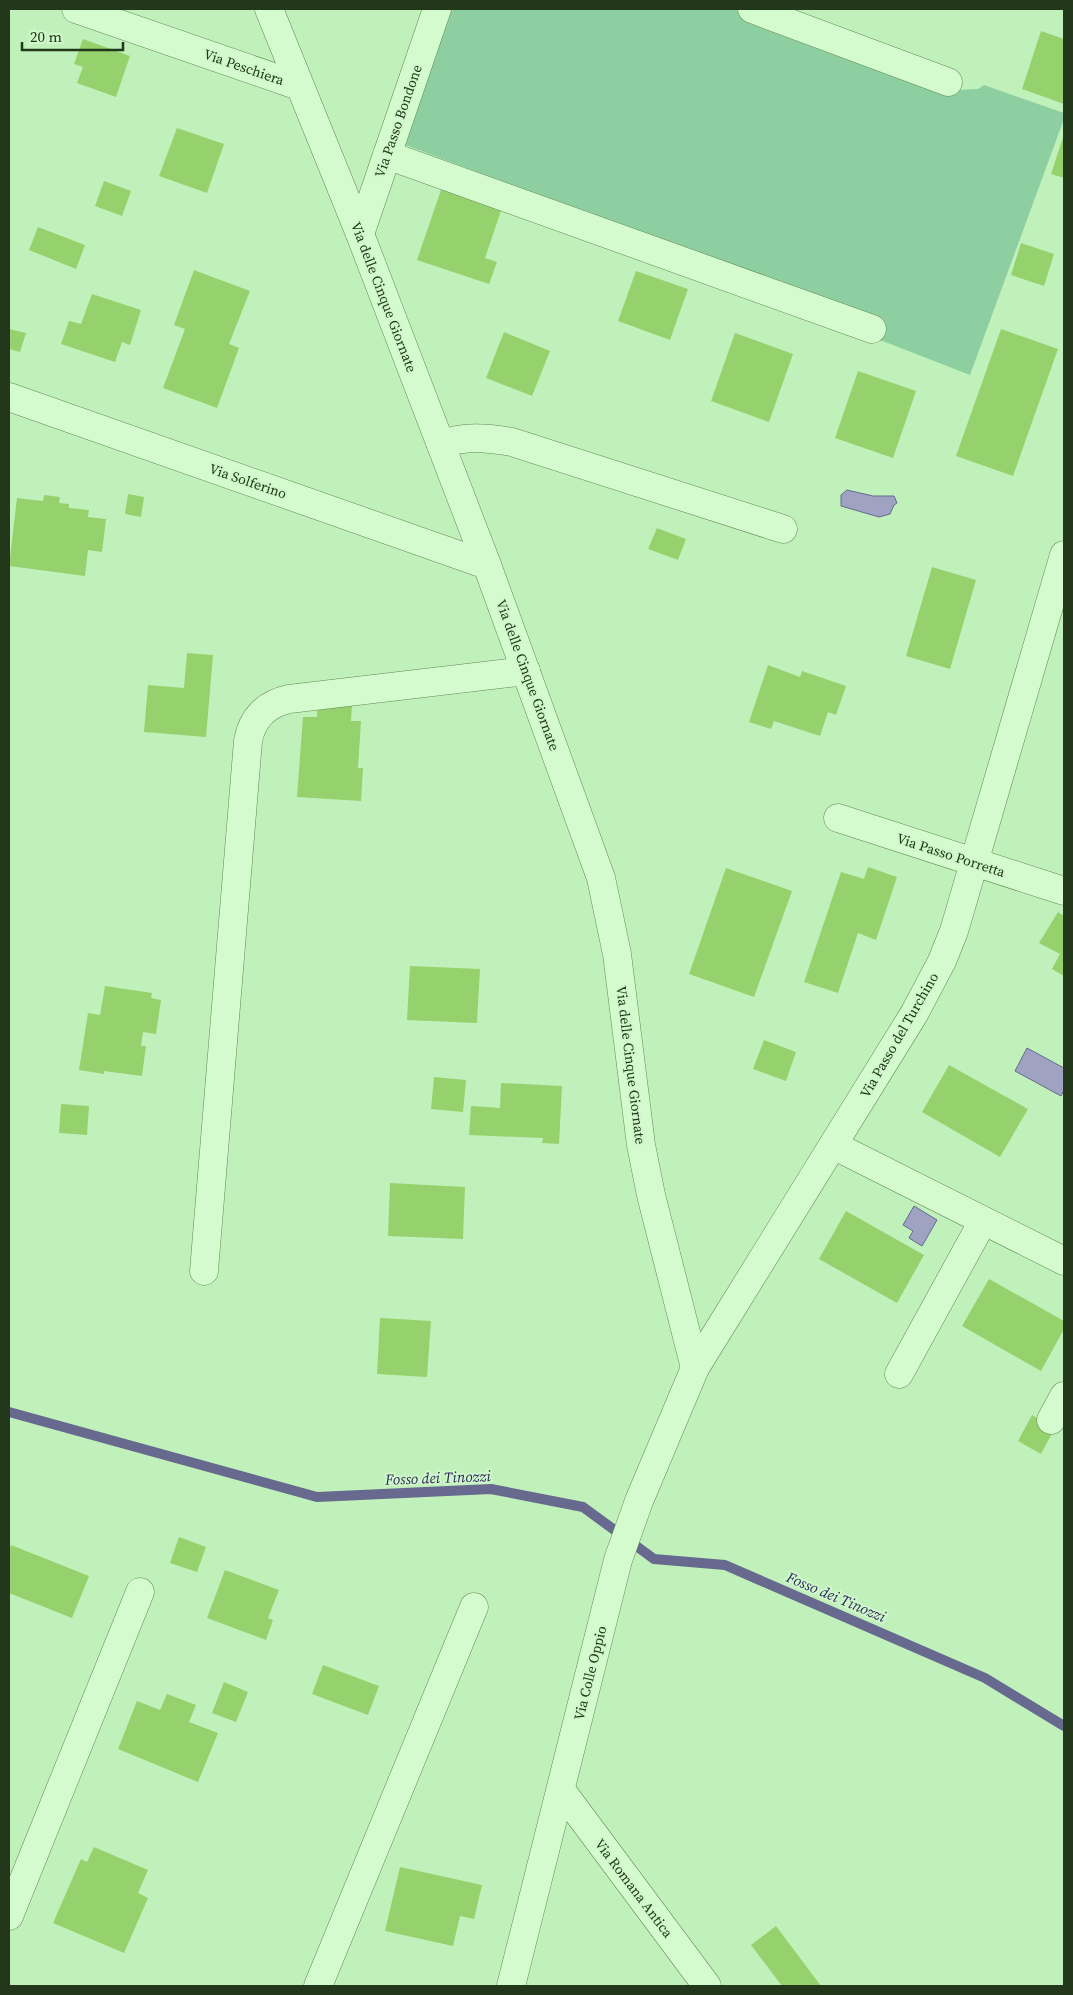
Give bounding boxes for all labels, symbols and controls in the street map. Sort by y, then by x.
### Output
scale bar [22,20,124,52]
text: 20 m [30,26,62,47]
street label: Via Peschiera [201,44,288,90]
street label: Via Passo Bondone [369,62,427,180]
street label: Via delle Cinque Giornate [346,219,422,375]
street label: Via Solferino [207,458,290,504]
street label: Via delle Cinque Giornate [491,597,565,753]
street label: Via Passo Porretta [894,828,1009,882]
street label: Via Passo del Turchino [855,968,943,1101]
street label: Via delle Cinque Giornate [611,985,651,1145]
water label: Fosso dei Tinozzi [384,1465,492,1490]
water label: Fosso dei Tinozzi [782,1566,890,1627]
street label: Via Colle Oppio [569,1623,611,1722]
street label: Via Romana Antica [590,1834,678,1942]

